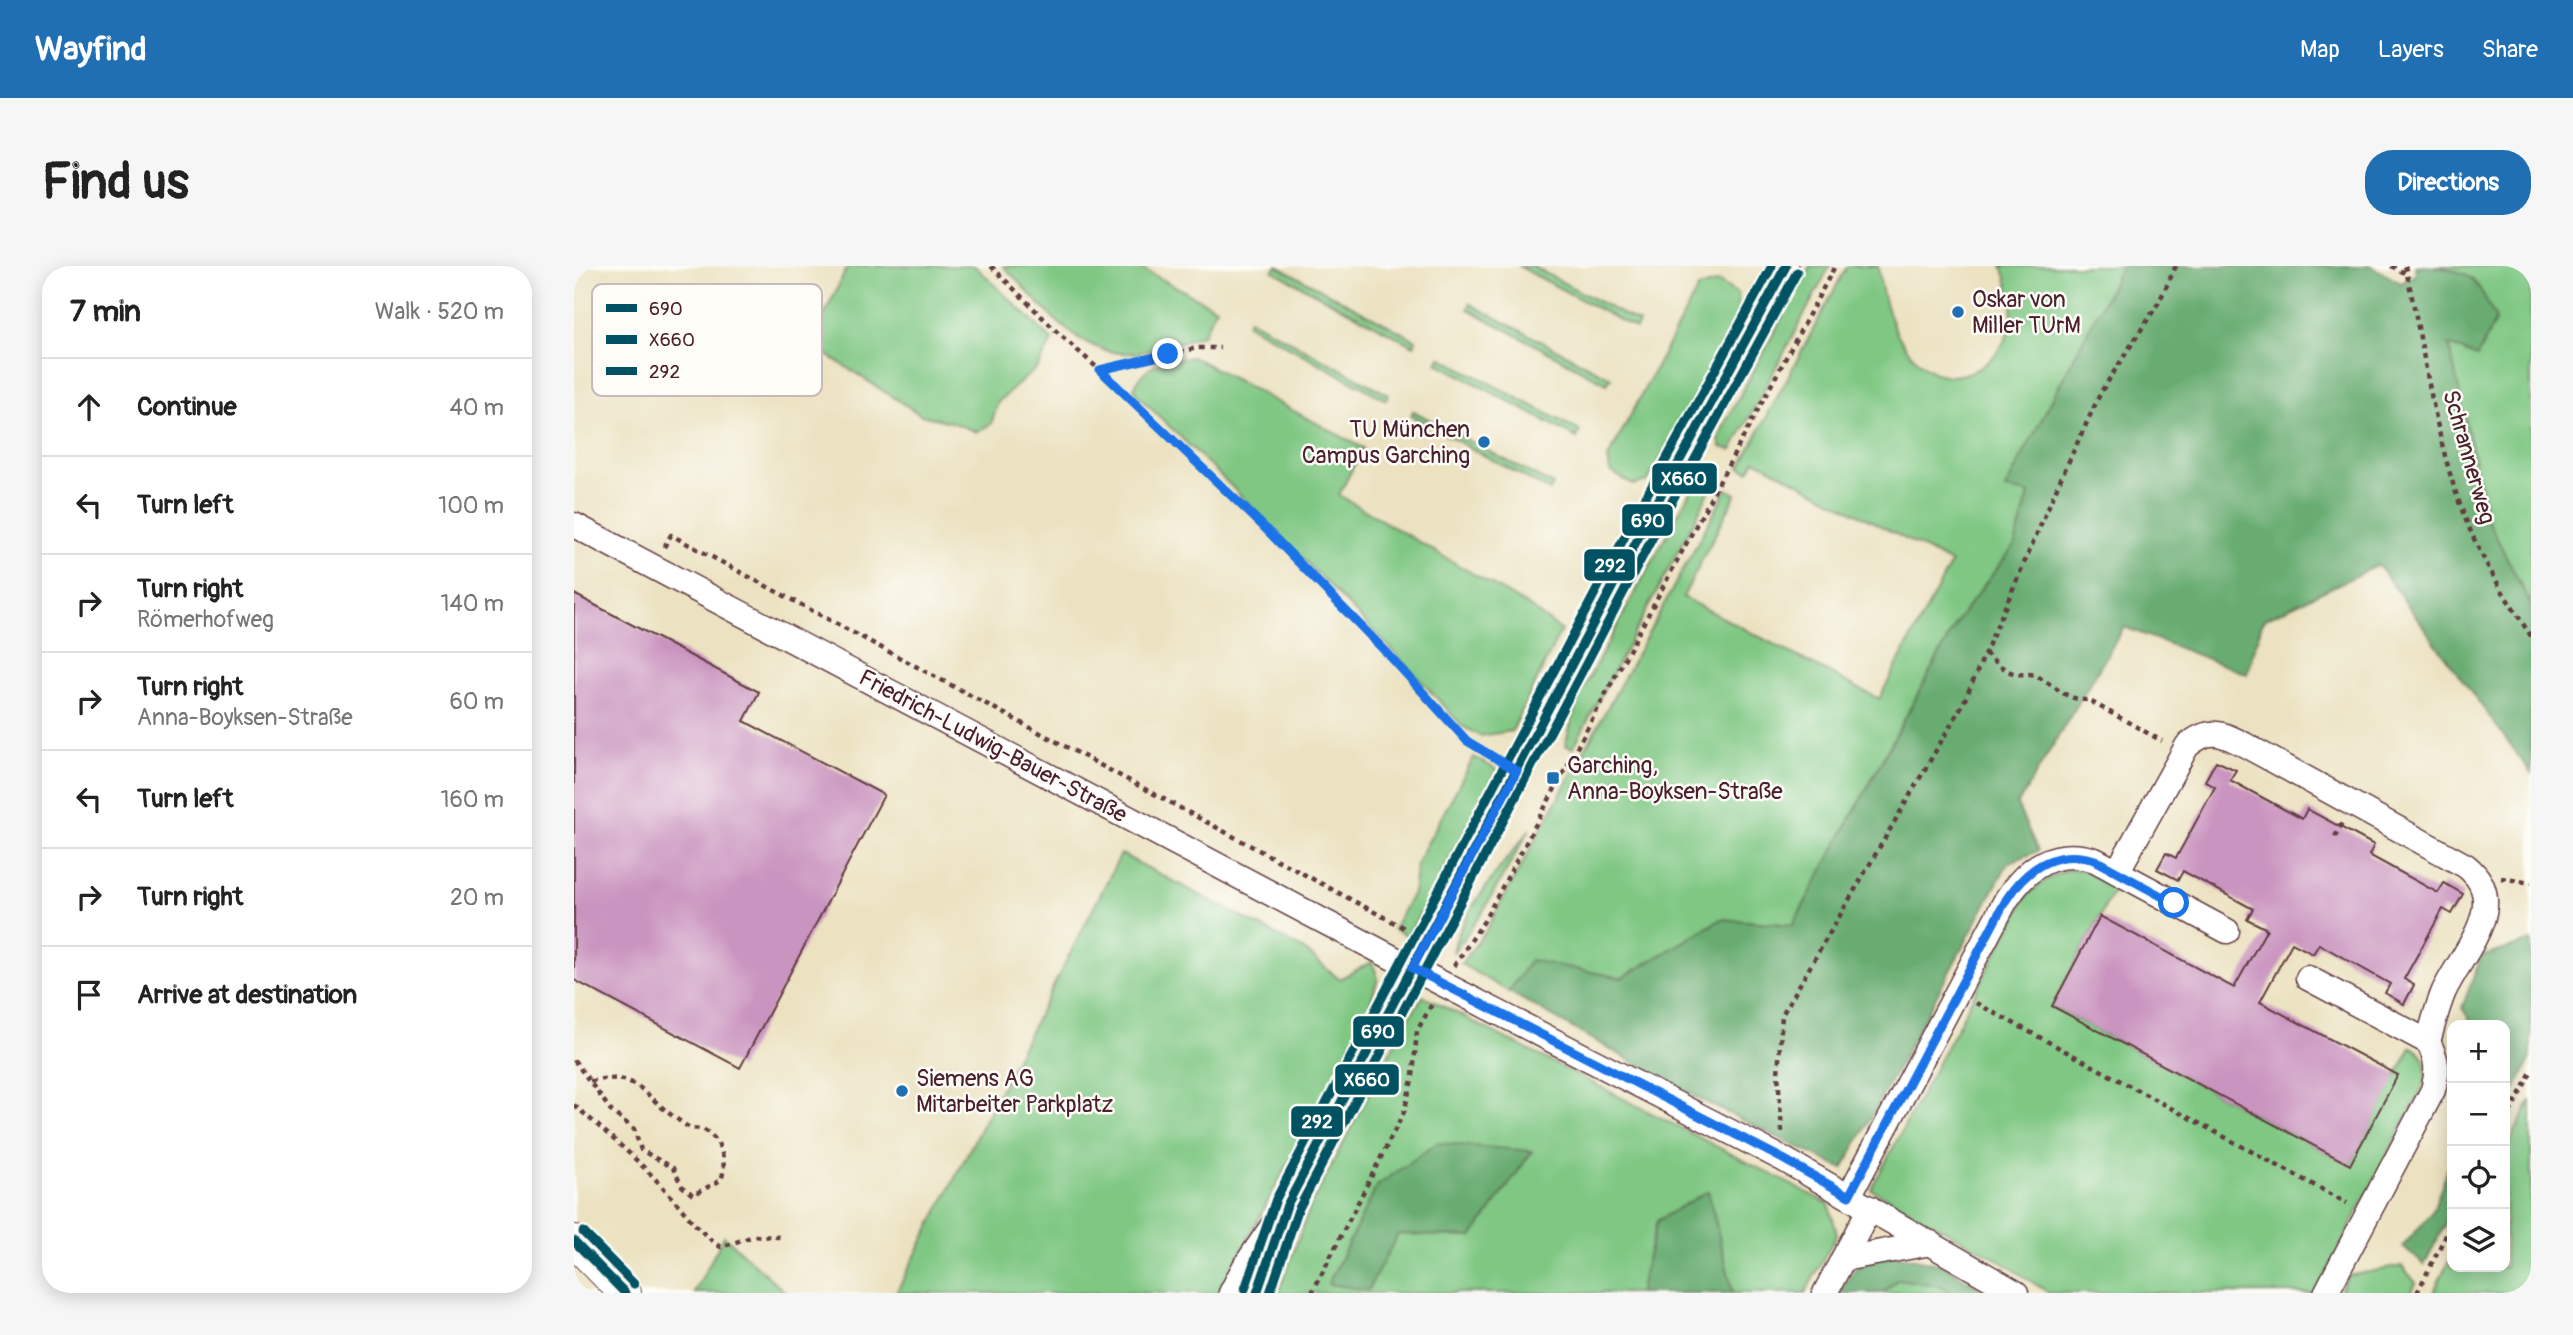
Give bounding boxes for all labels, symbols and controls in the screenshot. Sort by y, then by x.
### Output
text: Wayfind [35,29,147,70]
text: Map [2300,35,2340,64]
text: Layers [2378,35,2444,64]
text: Share [2482,35,2538,64]
button: Directions [2365,150,2531,215]
text: Find us [42,152,189,213]
legend [592,284,822,396]
place label: Oskar von Miller TUrM [1972,285,2081,340]
text: 7 min [70,293,141,330]
text: Walk · 520 m [375,297,504,326]
text: 690 [649,297,683,321]
marker: Oskar von Miller TUrM [1950,304,1966,320]
text: X660 [649,328,695,352]
route end [1152,338,1183,369]
text: 292 [649,360,680,384]
street label: Schrannerweg [2436,387,2502,527]
icon: ahead [70,388,108,426]
text: Continue [137,391,237,423]
text: 40 m [450,393,504,422]
place label: TU München Campus Garching [1302,415,1470,470]
marker: TU München Campus Garching [1476,434,1492,450]
line badge: X660 [1651,462,1718,495]
text: X660 [1661,467,1707,491]
icon: left [70,486,108,524]
text: Turn left [137,489,233,521]
text: 100 m [438,491,504,520]
line badge: 690 [1621,503,1674,537]
text: 690 [1631,509,1665,533]
line badge: 292 [1583,548,1636,582]
text: 292 [1594,554,1626,578]
text: Turn right [137,573,243,605]
icon: right [70,584,108,622]
text: 140 m [441,589,504,618]
text: Römerhofweg [137,605,274,634]
street label: Friedrich-Ludwig-Bauer-Straße [854,663,1133,829]
text: Turn right [137,671,243,703]
icon: right [70,682,108,720]
text: 60 m [449,687,504,716]
text: Anna-Boyksen-Straße [137,703,353,732]
place label: Garching, Anna-Boyksen-Straße [1567,751,1783,806]
marker: Garching, Anna-Boyksen-Straße [1545,770,1561,786]
icon: left [70,780,108,818]
text: Turn left [137,783,233,815]
text: 160 m [440,785,504,814]
icon: right [70,878,108,916]
text: Turn right [137,881,243,913]
text: 20 m [450,883,504,912]
route start [2158,887,2189,918]
icon: arrive [70,976,108,1014]
text: Arrive at destination [137,979,357,1011]
line badge: 690 [1352,1015,1405,1048]
text: 690 [1361,1020,1395,1044]
map controls [2447,1020,2510,1272]
button: + [2447,1020,2510,1083]
line badge: X660 [1334,1063,1400,1096]
place label: Siemens AG Mitarbeiter Parkplatz [916,1064,1113,1119]
text: X660 [1344,1068,1390,1092]
marker: Siemens AG Mitarbeiter Parkplatz [894,1083,910,1099]
button: − [2447,1083,2510,1146]
line badge: 292 [1290,1105,1344,1138]
text: 292 [1301,1110,1333,1134]
button: locate [2447,1146,2510,1209]
button: layers [2447,1209,2510,1272]

